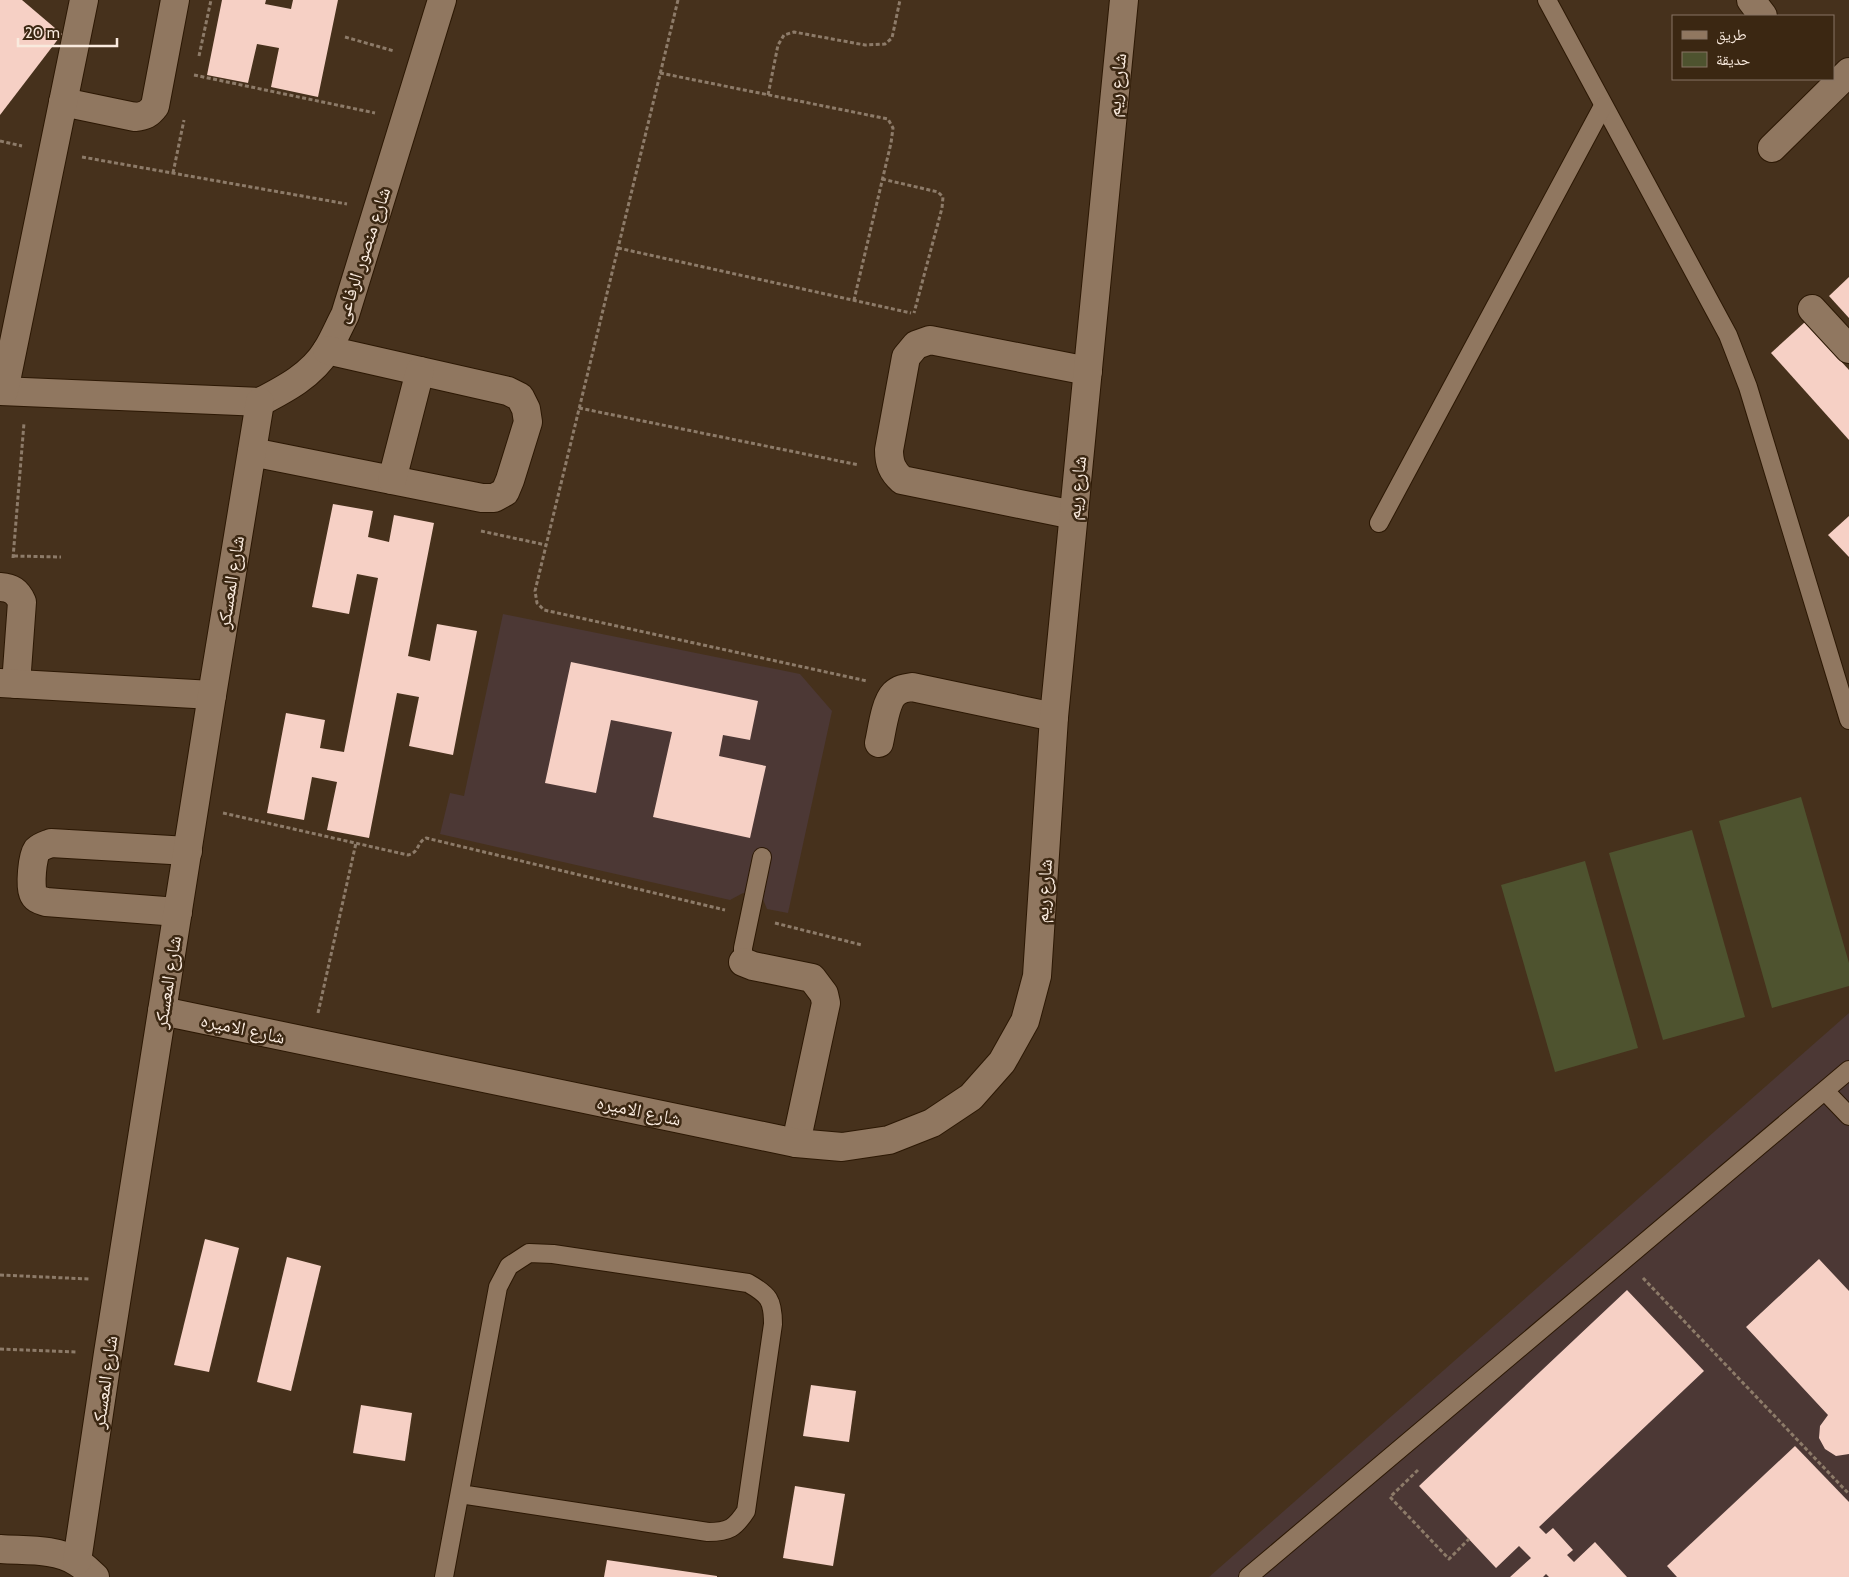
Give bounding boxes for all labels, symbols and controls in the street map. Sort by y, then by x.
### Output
scale bar [18,15,116,47]
legend [1672,15,1834,80]
text: 20 m [25,24,60,42]
text: طريق [1716,26,1747,45]
text: حديقة [1716,51,1751,69]
street label: شارع ريم [1102,52,1132,118]
street label: شارع منصور الرفاعى [330,184,395,326]
street label: شارع ريم [1062,455,1092,521]
street label: شارع المعسكر [212,534,249,631]
street label: شارع ريم [1030,858,1058,924]
street label: شارع المعسكر [149,934,186,1031]
street label: شارع الاميره [199,1008,287,1049]
street label: شارع الاميره [595,1090,683,1131]
street label: شارع المعسكر [86,1334,122,1431]

